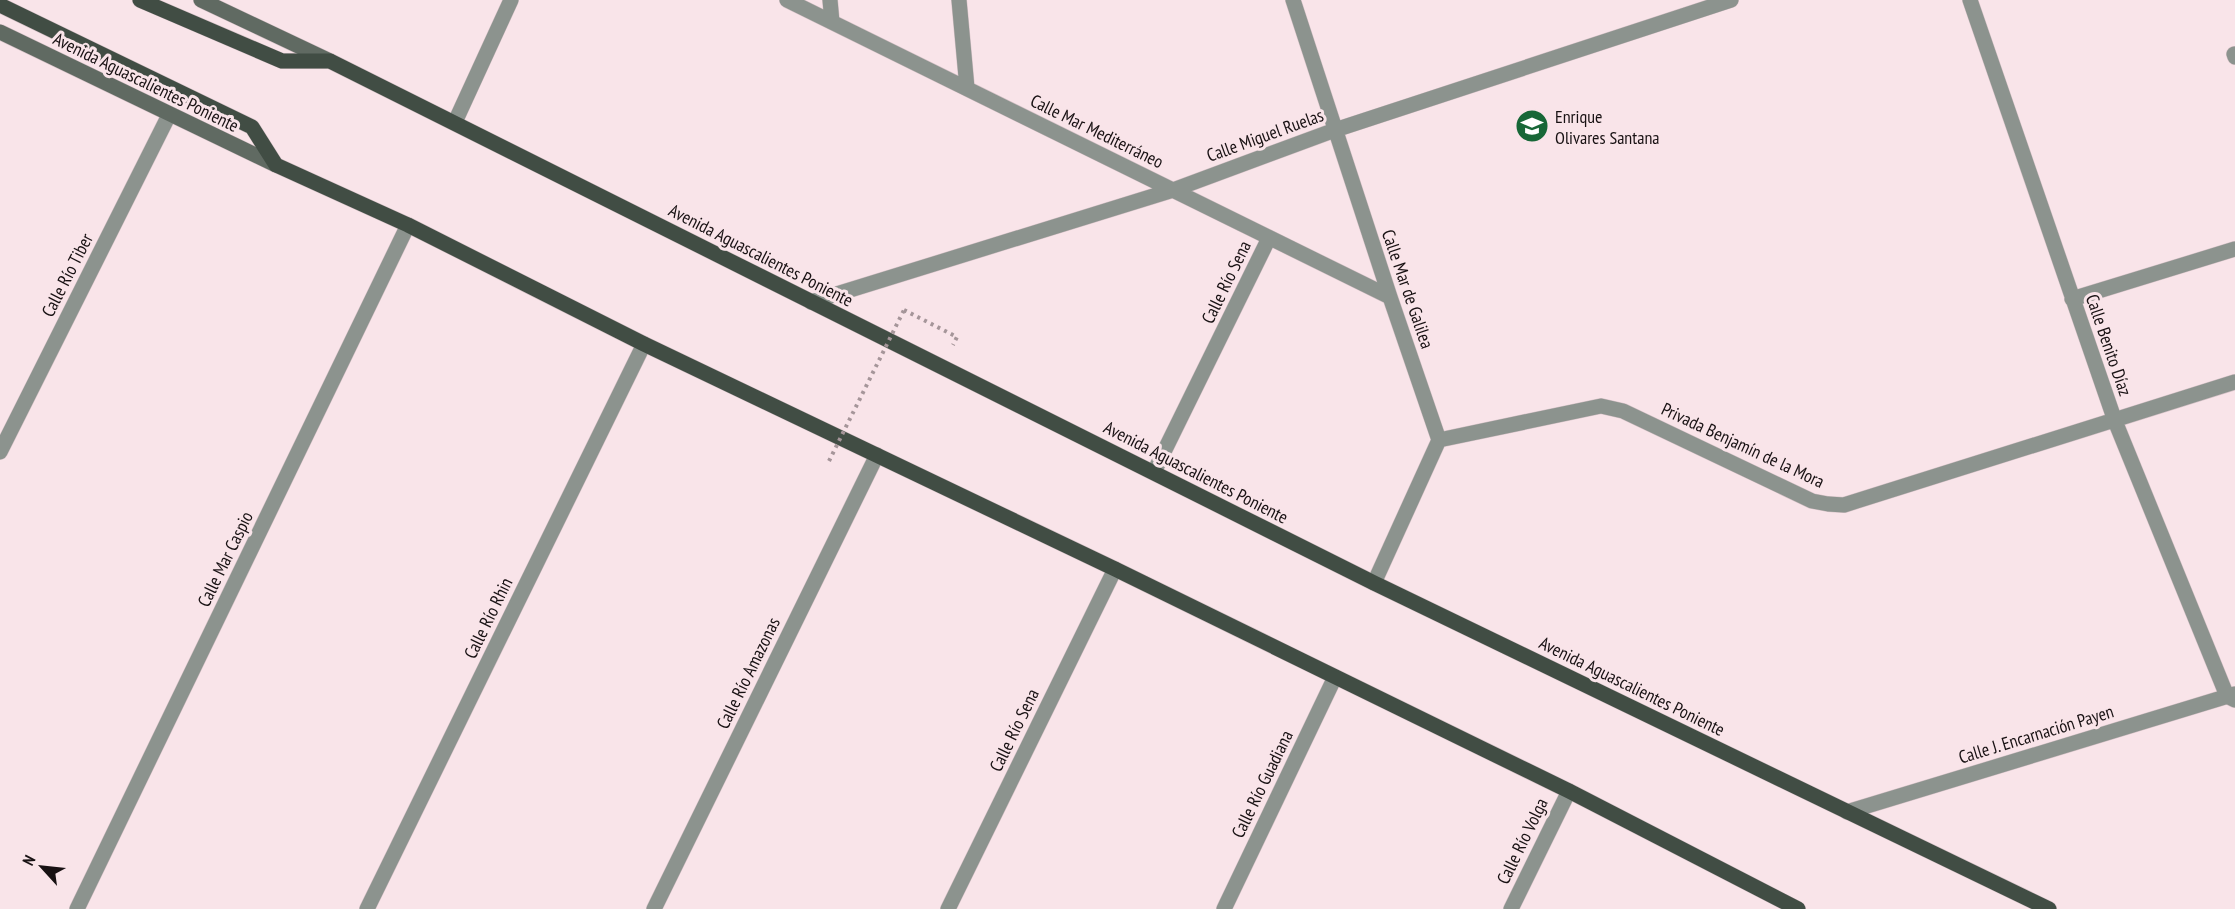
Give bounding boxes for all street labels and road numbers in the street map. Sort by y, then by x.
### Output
street label: Avenida Aguascalientes Poniente [49,27,243,137]
street label: Calle Mar Mediterráneo [1027,89,1167,173]
street label: Calle Miguel Ruelas [1203,103,1327,167]
street label: Avenida Aguascalientes Poniente [665,199,857,311]
street label: Calle Mar de Galilea [1377,226,1439,352]
street label: Calle Río Tiber [36,229,98,321]
street label: Calle Río Sena [1196,237,1256,327]
street label: Calle Benito Díaz [2081,291,2137,399]
street label: Privada Benjamín de la Mora [1658,397,1828,493]
street label: Avenida Aguascalientes Poniente [1100,416,1292,528]
street label: Calle Mar Caspio [192,507,258,610]
street label: Calle Río Rhin [459,574,517,662]
street label: Calle Río Amazonas [711,614,785,732]
street label: Avenida Aguascalientes Poniente [1535,631,1729,741]
street label: Calle Río Sena [984,685,1044,775]
street label: Calle J. Encarnación Payen [1956,699,2116,769]
street label: Calle Río Guadiana [1226,726,1298,842]
street label: Calle Río Volga [1491,794,1553,888]

